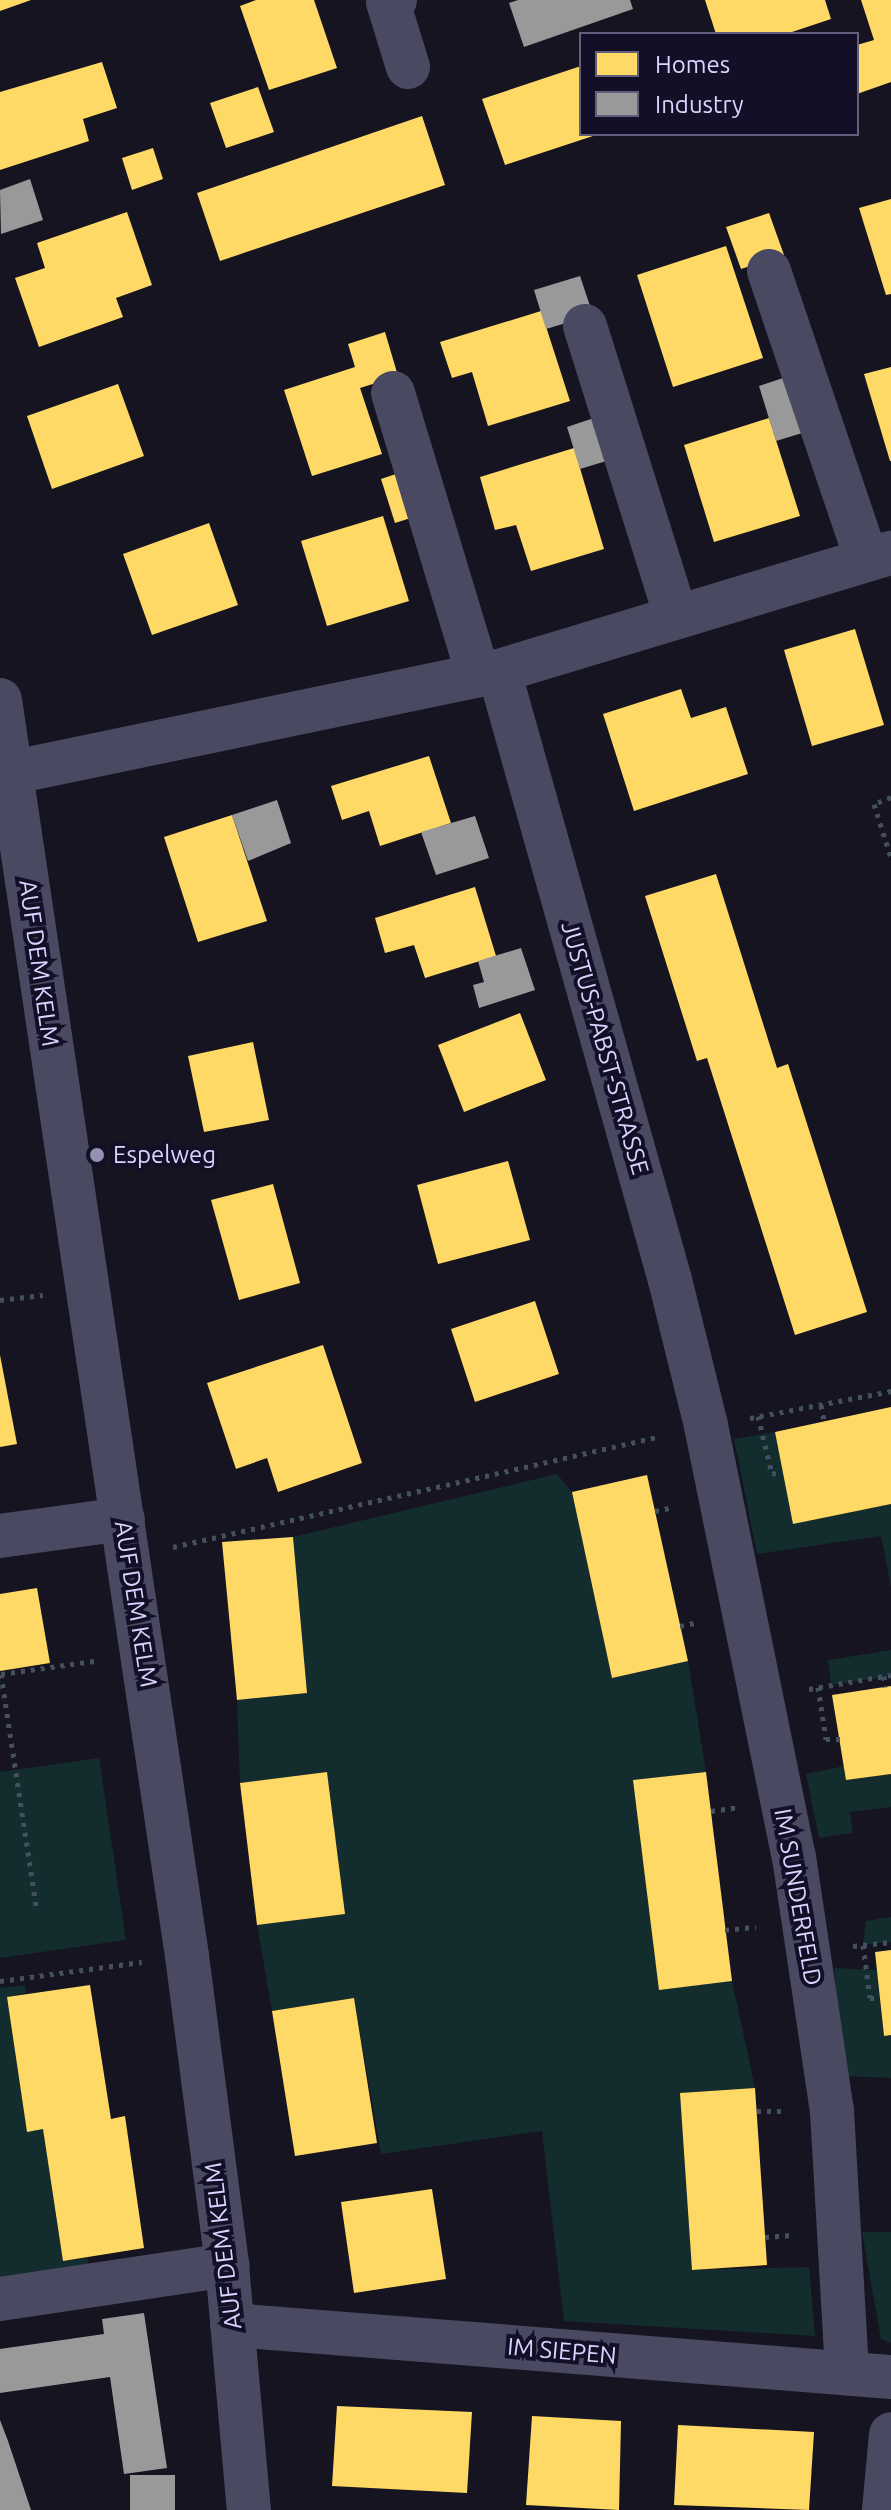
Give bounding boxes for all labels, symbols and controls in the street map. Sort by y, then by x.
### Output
legend [579,32,859,136]
text: Homes [655,51,730,78]
text: Industry [655,91,744,118]
street label: AUF DEM KELM [13,878,65,1048]
street label: JUSTUS-PABST-STRASSE [555,918,655,1178]
place label: Espelweg [113,1141,216,1169]
marker: Espelweg [88,1146,106,1164]
street label: AUF DEM KELM [109,1519,163,1689]
street label: IM SUNDERFELD [768,1806,828,1988]
street label: AUF DEM KELM [198,2161,248,2331]
street label: IM SIEPEN [506,2332,618,2370]

